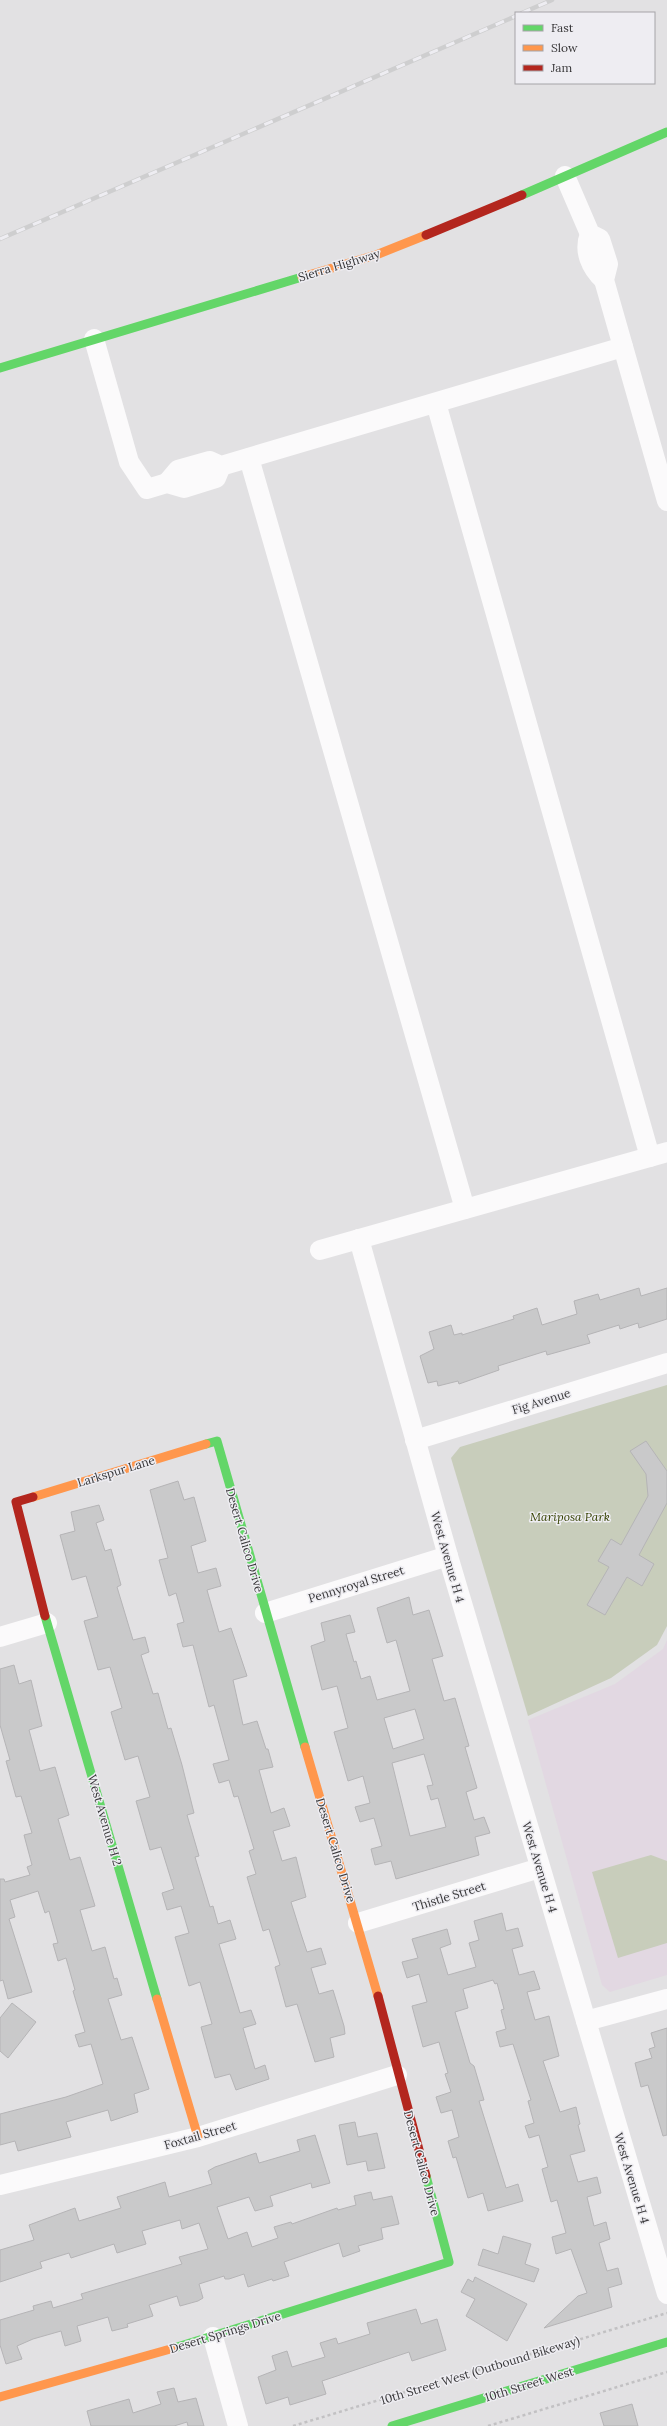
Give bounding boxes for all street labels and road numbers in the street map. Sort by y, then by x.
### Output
street label: Sierra Highway [296,245,382,285]
street label: Fig Avenue [510,1385,573,1417]
street label: Larkspur Lane [75,1452,157,1490]
street label: Desert Calico Drive [223,1486,267,1595]
street label: West Avenue H 4 [428,1510,468,1605]
street label: Pennyroyal Street [306,1562,406,1606]
street label: West Avenue H 2 [85,1773,125,1867]
street label: Desert Calico Drive [313,1796,359,1904]
street label: West Avenue H 4 [519,1820,561,1915]
street label: Thistle Street [411,1878,488,1914]
street label: Desert Calico Drive [401,2109,443,2218]
street label: Foxtail Street [162,2117,238,2152]
street label: West Avenue H 4 [611,2131,653,2226]
street label: Desert Springs Drive [167,2308,283,2356]
street label: 10th Street West (Outbound Bikeway) [379,2333,581,2407]
street label: 10th Street West [483,2364,575,2404]

